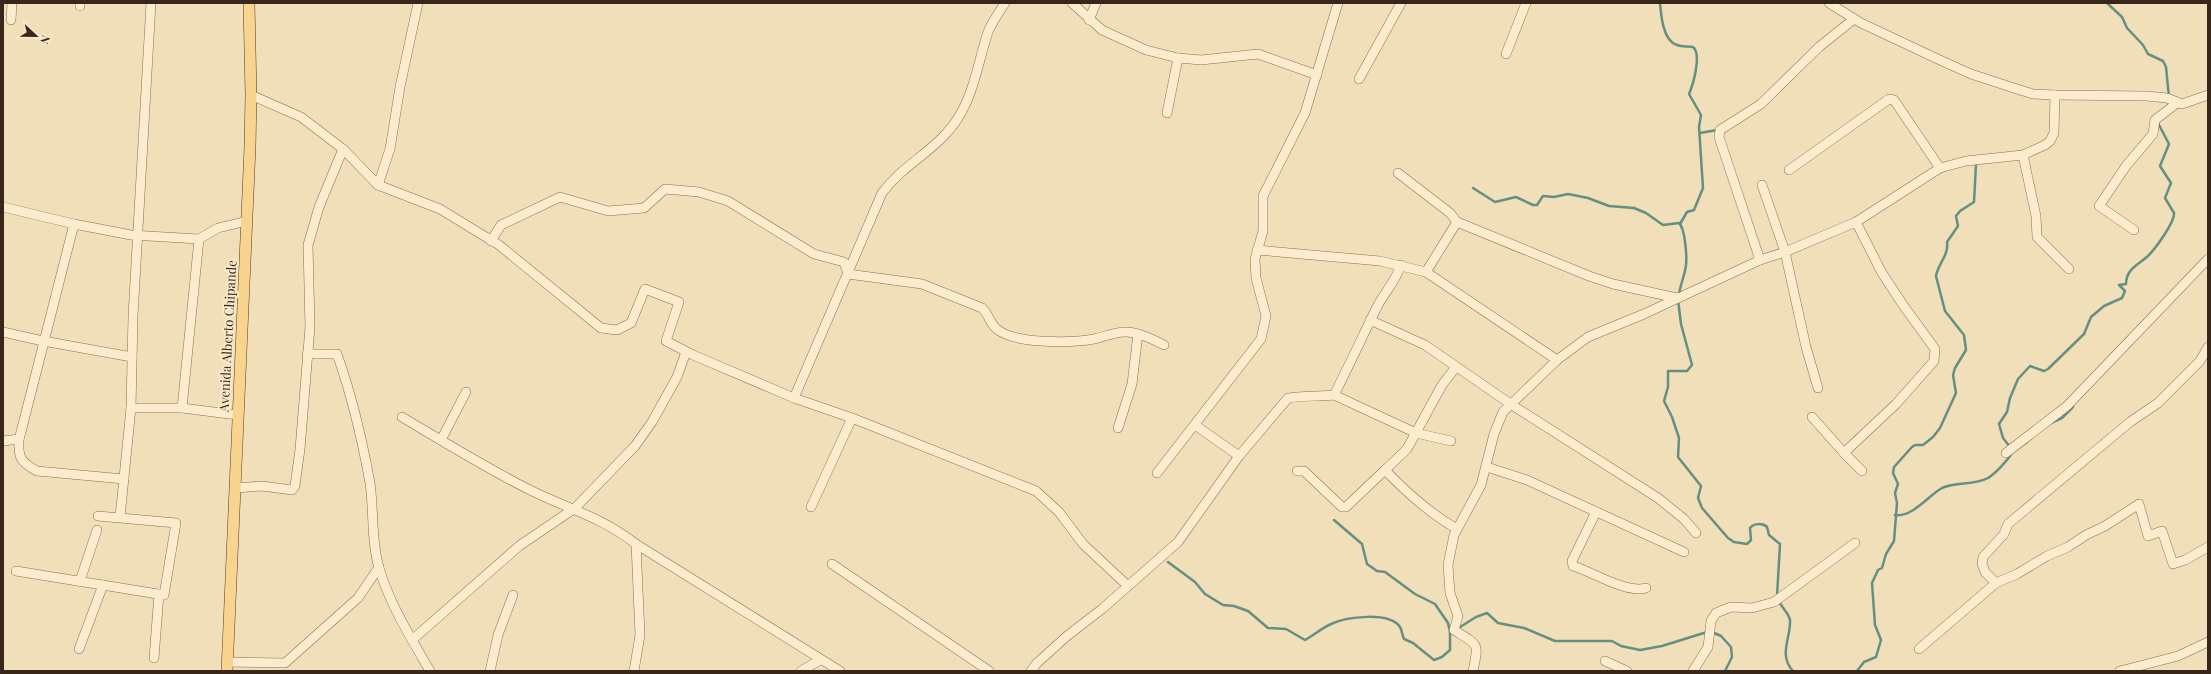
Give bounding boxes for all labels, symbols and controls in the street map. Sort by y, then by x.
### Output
north arrow [16,16,56,56]
text: N [37,33,54,46]
street label: Avenida Alberto Chipande [214,259,239,413]

